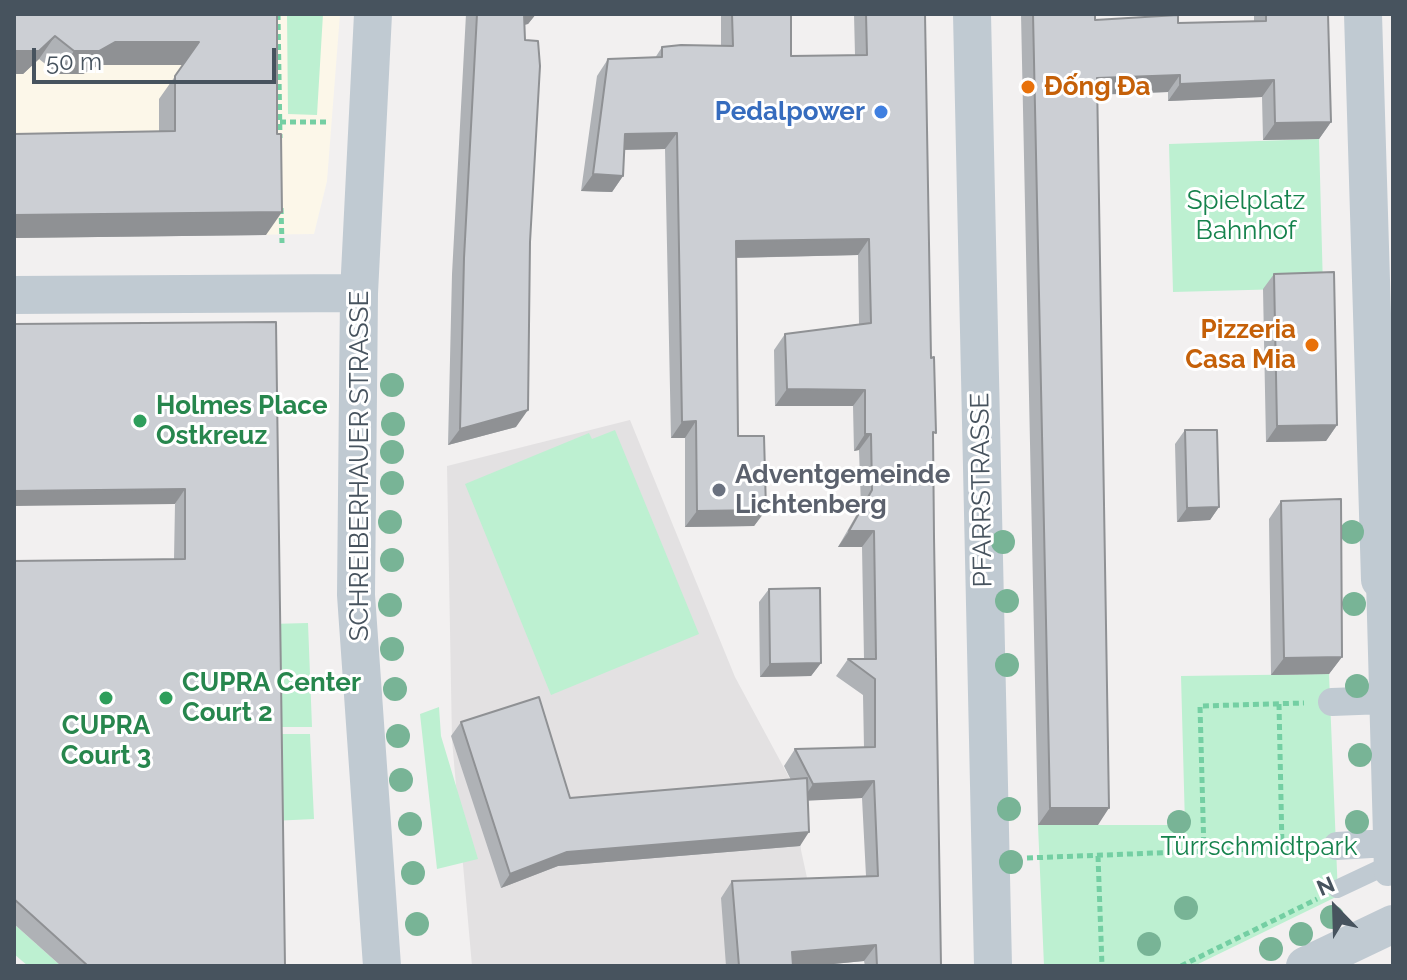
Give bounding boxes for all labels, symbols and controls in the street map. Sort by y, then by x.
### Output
scale bar [36,32,280,82]
text: 50 m [46,47,102,76]
place label: Đống Đa [1044,71,1150,103]
marker: Đống Đa [1019,78,1037,96]
place label: Pedalpower [715,96,865,128]
marker: Pedalpower [872,103,890,121]
park label: Spielplatz Bahnhof [1187,185,1305,246]
street label: SCHREIBERHAUER STRASSE [344,291,376,641]
place label: Pizzeria Casa Mia [1185,314,1296,376]
marker: Pizzeria Casa Mia [1303,336,1321,354]
place label: Holmes Place Ostkreuz [156,390,327,452]
street label: PFARRSTRASSE [965,392,999,588]
marker: Holmes Place Ostkreuz [131,412,149,430]
place label: Adventgemeinde Lichtenberg [735,459,950,520]
marker: Adventgemeinde Lichtenberg [710,481,728,499]
place label: CUPRA Center Court 2 [182,667,361,728]
marker: CUPRA Court 3 [97,689,115,707]
marker: CUPRA Center Court 2 [157,689,175,707]
place label: CUPRA Court 3 [61,710,151,772]
park label: Türrschmidtpark [1161,831,1357,863]
north arrow [1295,868,1375,948]
text: N [1313,871,1338,901]

